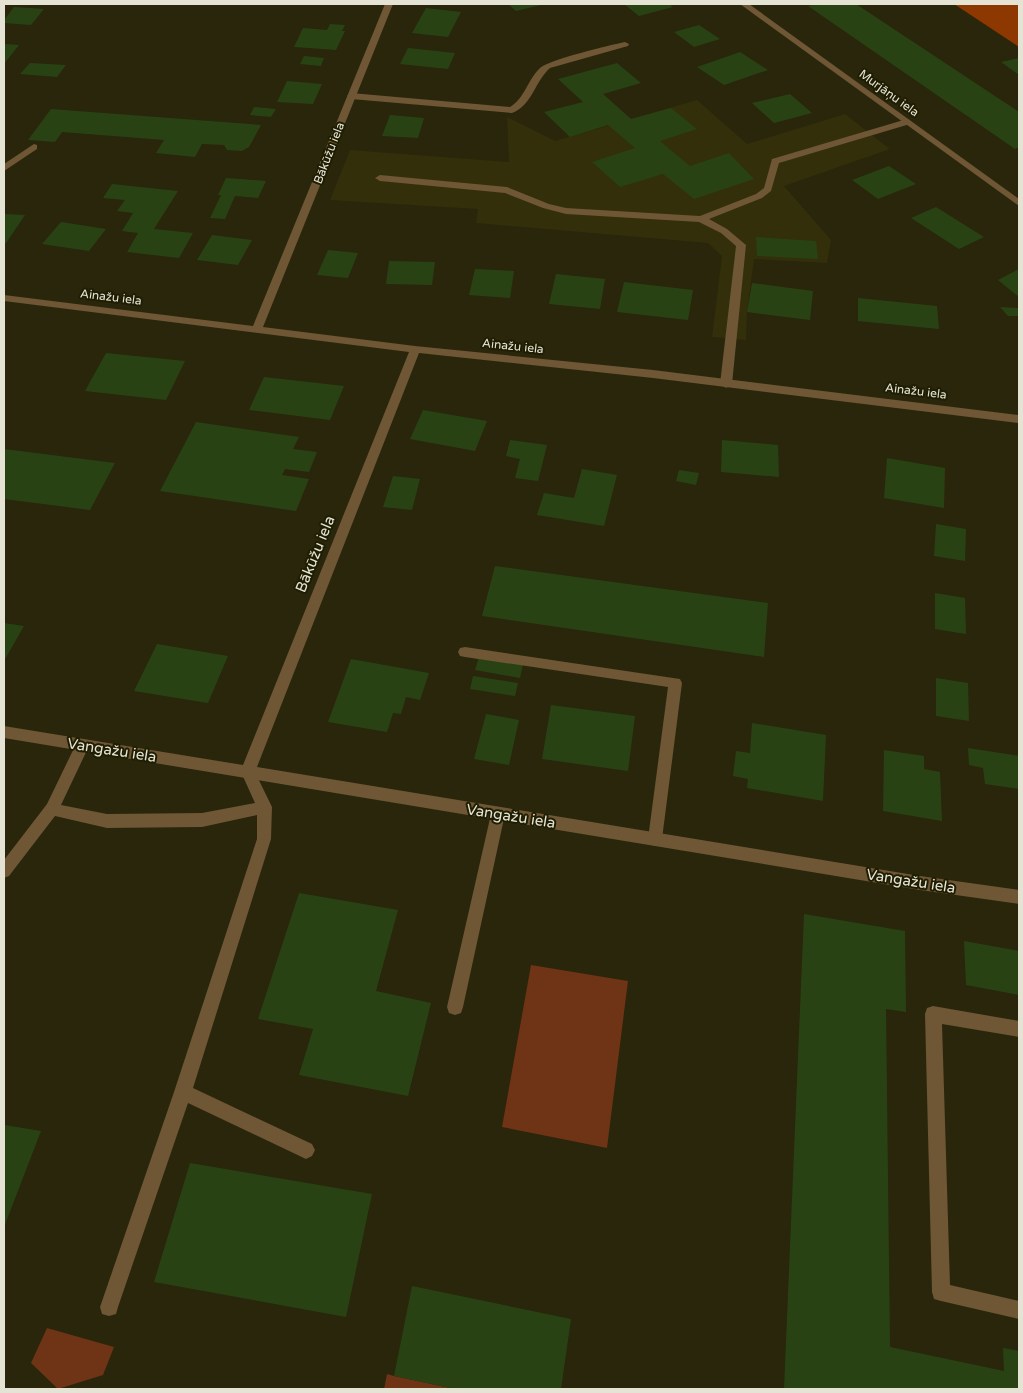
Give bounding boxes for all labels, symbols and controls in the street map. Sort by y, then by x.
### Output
street label: Murjāņu iela [856,67,922,119]
street label: Bākūžu iela [311,120,347,186]
street label: Ainažu iela [79,286,143,308]
street label: Ainažu iela [482,336,544,356]
street label: Ainažu iela [884,380,948,402]
street label: Bākūžu iela [291,513,339,595]
street label: Vangažu iela [66,734,158,766]
street label: Vangažu iela [465,800,557,832]
street label: Vangažu iela [865,865,957,897]

